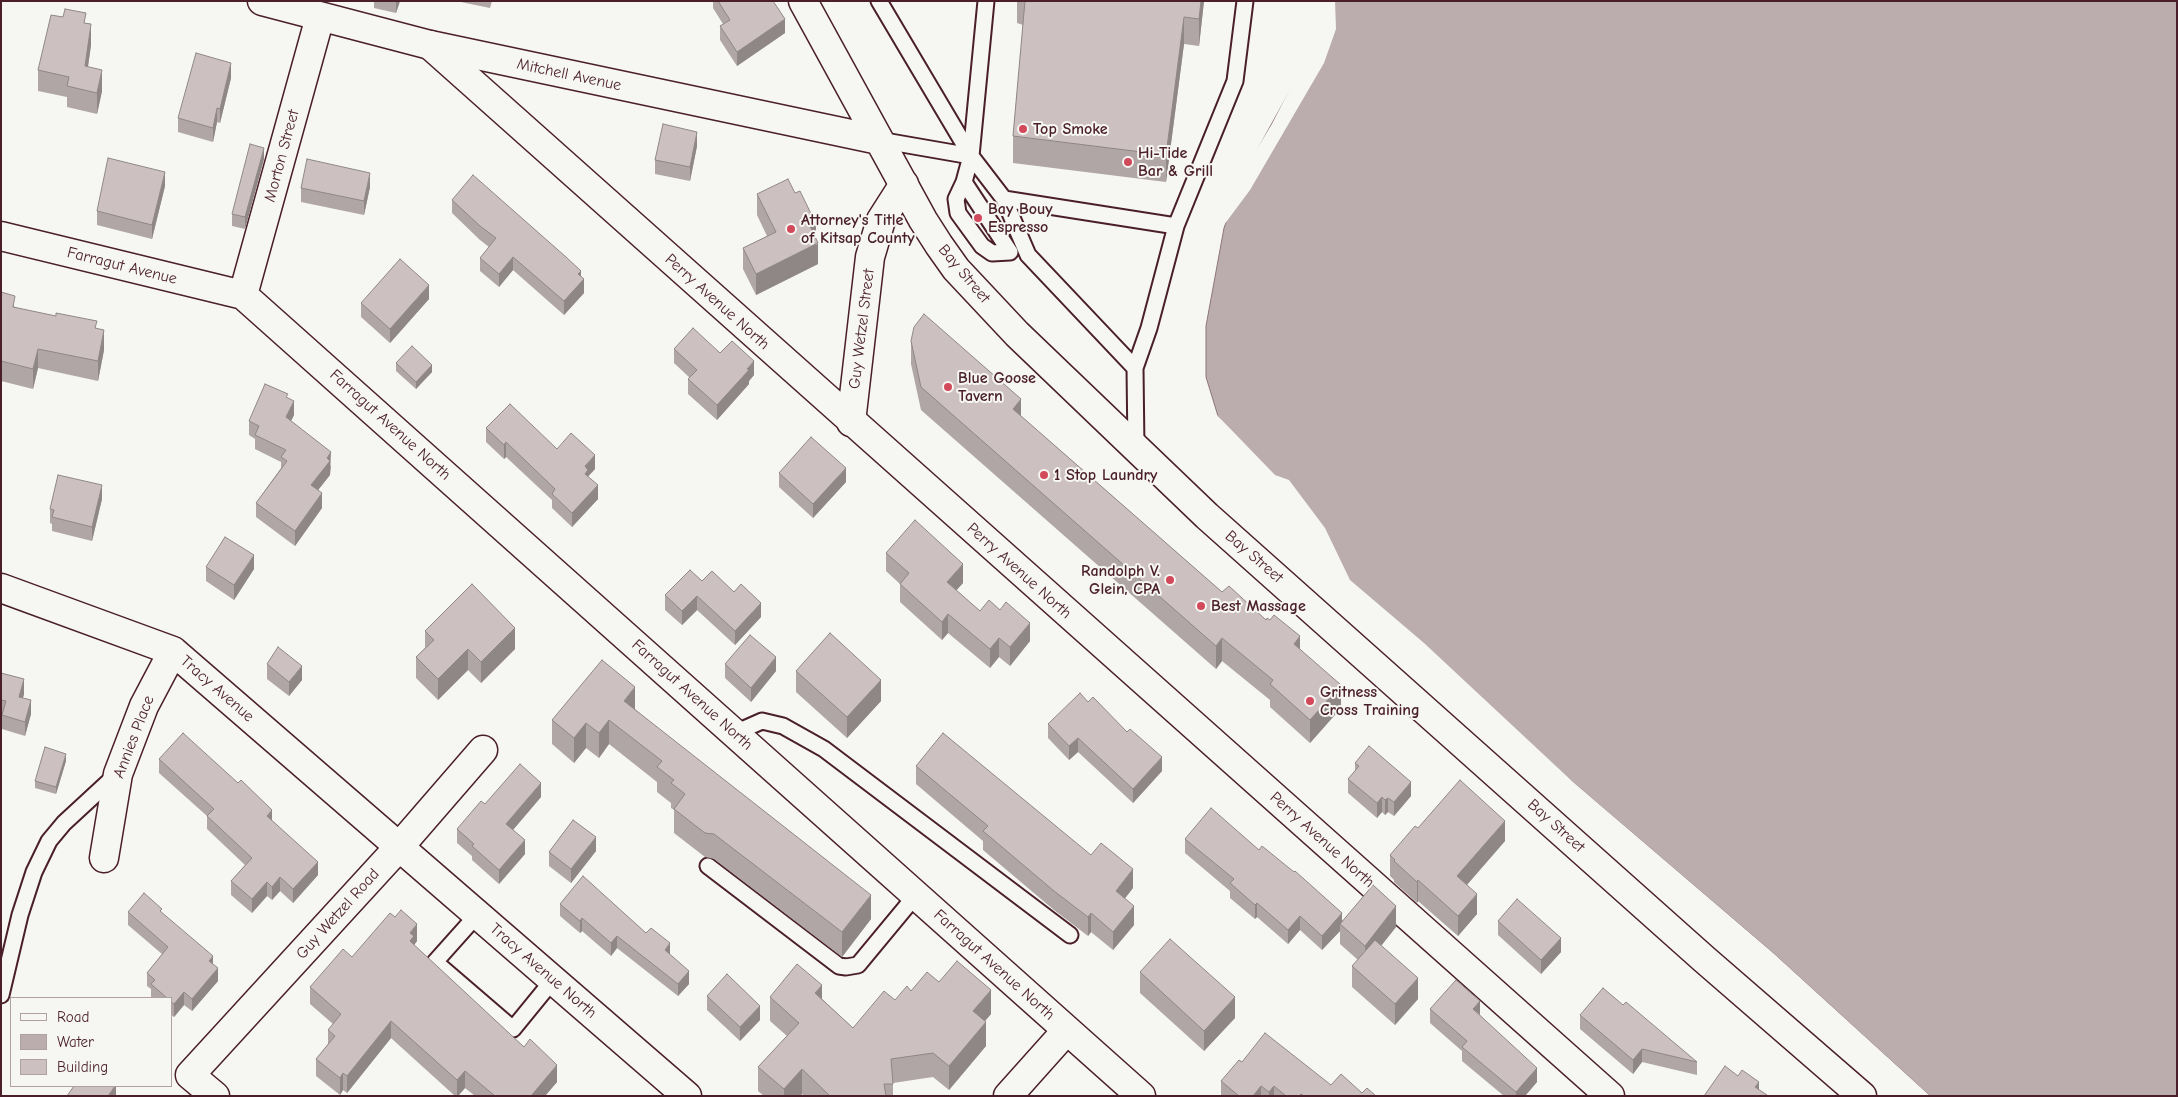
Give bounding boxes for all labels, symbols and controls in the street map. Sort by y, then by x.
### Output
street label: Mitchell Avenue [515,55,623,95]
street label: Morton Street [260,108,304,204]
place label: Top Smoke [1033,119,1108,139]
marker: Top Smoke [1017,123,1029,135]
place label: Hi-Tide Bar & Grill [1138,143,1213,181]
marker: Hi-Tide Bar & Grill [1122,156,1134,168]
place label: Bay Bouy Espresso [988,199,1053,237]
place label: Attorney's Title of Kitsap County [801,210,915,248]
marker: Bay Bouy Espresso [972,212,984,224]
marker: Attorney's Title of Kitsap County [785,223,797,235]
street label: Bay Street [934,241,994,307]
street label: Farragut Avenue [65,243,179,289]
street label: Perry Avenue North [661,250,773,354]
street label: Guy Wetzel Street [845,268,879,390]
street label: Farragut Avenue North [325,366,455,484]
place label: Blue Goose Tavern [958,368,1036,406]
marker: Blue Goose Tavern [942,381,954,393]
place label: 1 Stop Laundry [1054,465,1157,485]
marker: 1 Stop Laundry [1038,469,1050,481]
street label: Perry Avenue North [963,519,1075,623]
street label: Bay Street [1221,527,1287,587]
place label: Randolph V. Glein, CPA [1081,561,1160,599]
marker: Randolph V. Glein, CPA [1164,574,1176,586]
place label: Best Massage [1211,596,1306,616]
marker: Best Massage [1195,600,1207,612]
street label: Farragut Avenue North [627,636,757,754]
street label: Tracy Avenue [176,652,258,726]
place label: Gritness Cross Training [1320,682,1420,720]
street label: Annies Place [109,693,159,781]
marker: Gritness Cross Training [1304,695,1316,707]
street label: Perry Avenue North [1266,788,1378,892]
street label: Bay Street [1523,795,1589,857]
street label: Guy Wetzel Road [292,865,384,963]
street label: Farragut Avenue North [929,906,1059,1024]
street label: Tracy Avenue North [486,919,600,1023]
legend [10,997,172,1087]
text: Road [57,1008,89,1026]
text: Water [57,1033,94,1051]
text: Building [57,1058,108,1076]

